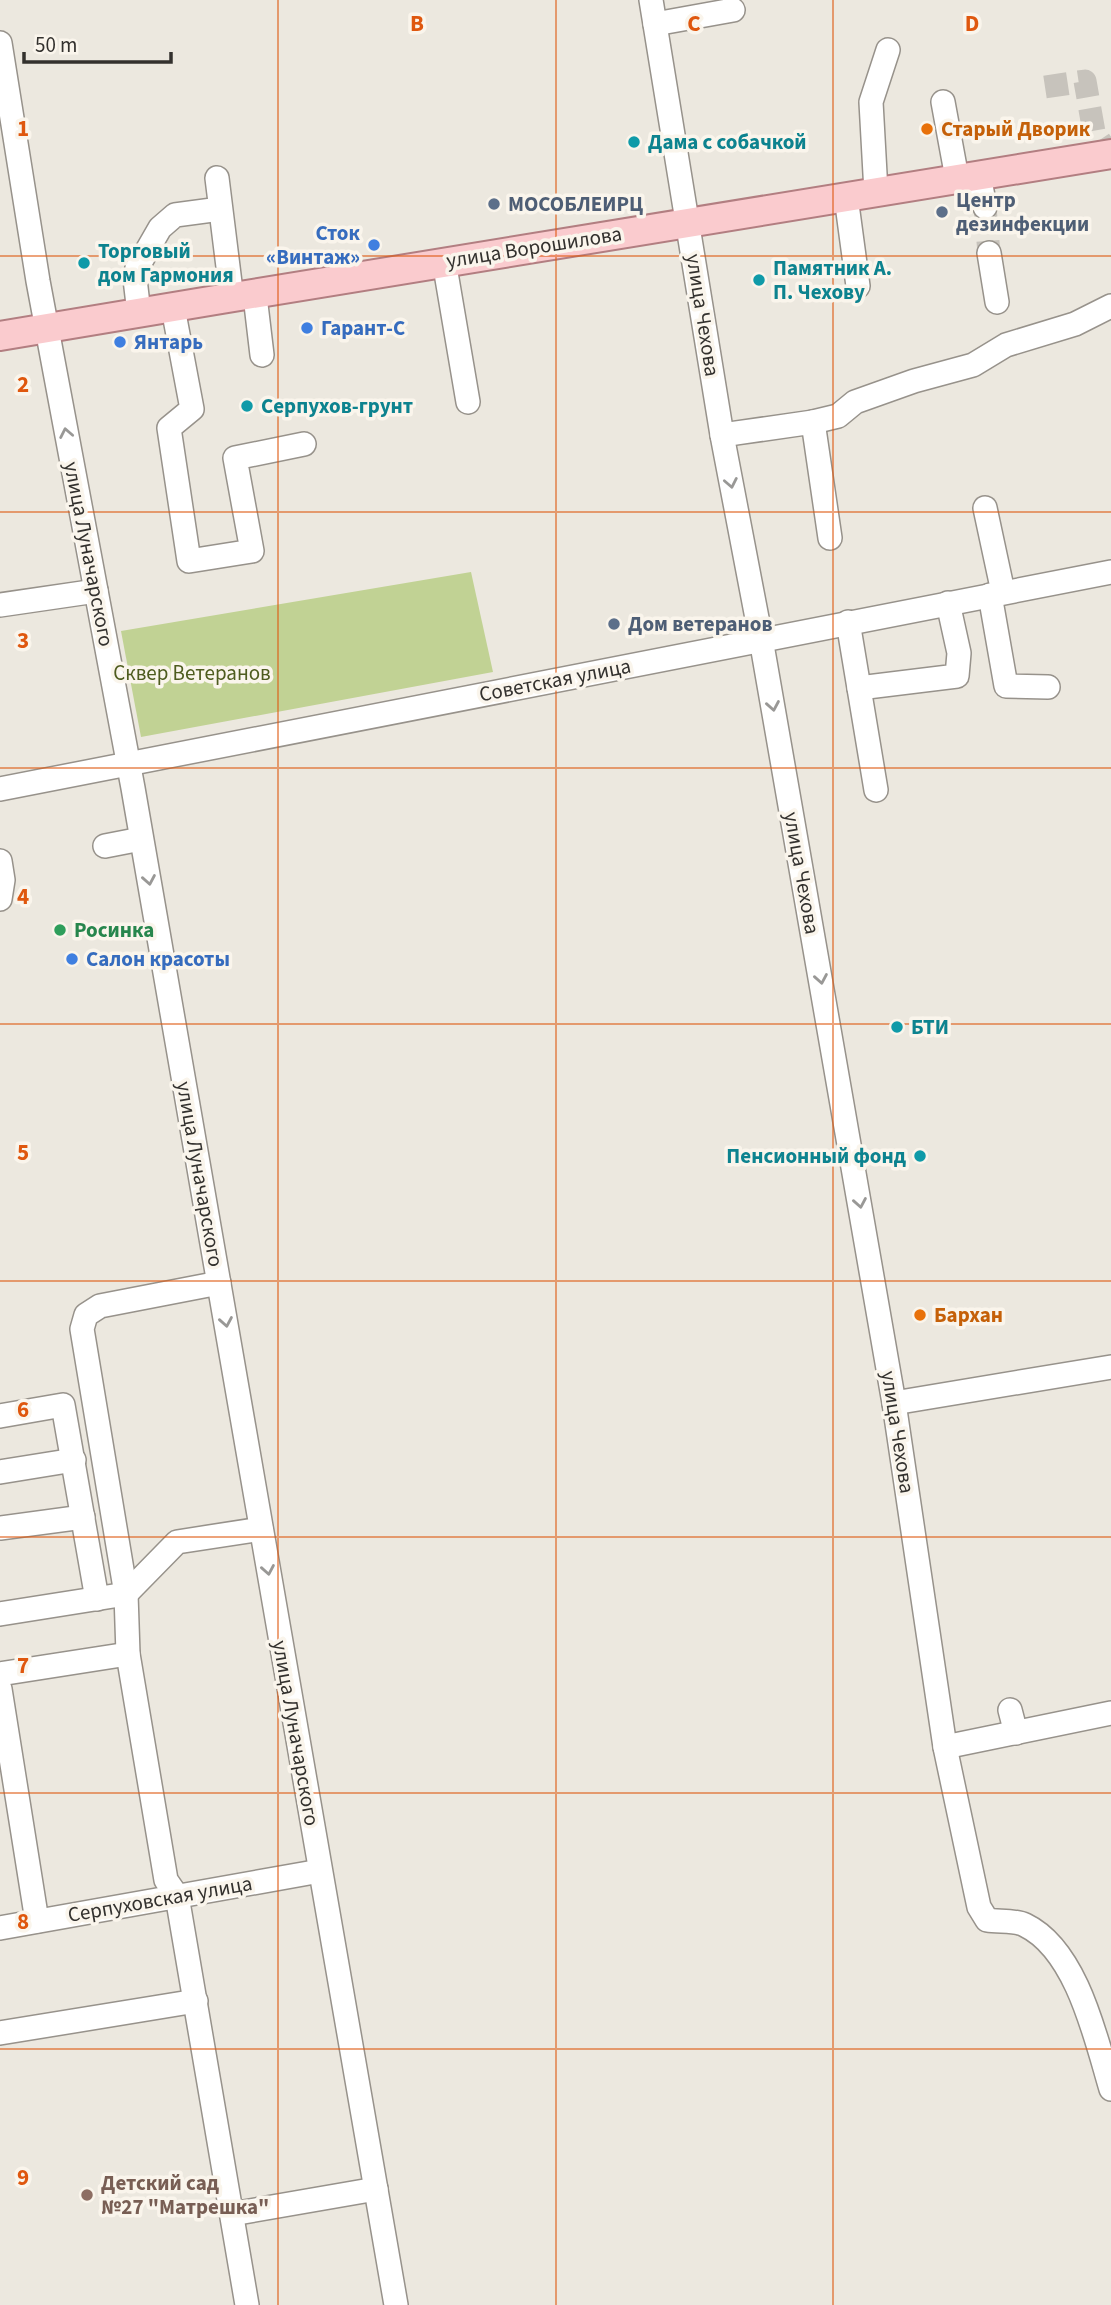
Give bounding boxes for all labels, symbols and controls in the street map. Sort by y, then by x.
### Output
text: B [410,7,424,40]
text: C [687,7,701,40]
text: D [965,7,979,40]
scale bar [24,21,172,65]
text: 50 m [35,30,77,60]
text: 1 [17,112,29,145]
place label: Старый Дворик [941,114,1091,144]
marker: Старый Дворик [919,121,935,137]
place label: Дама с собачкой [648,127,807,157]
marker: Дама с собачкой [626,134,642,150]
place label: Центр дезинфекции [956,185,1089,239]
place label: МОСОБЛЕИРЦ [508,189,643,219]
marker: МОСОБЛЕИРЦ [486,196,502,212]
marker: Центр дезинфекции [934,204,950,220]
place label: Сток «Винтаж» [266,218,360,272]
street label: улица Ворошилова [444,218,624,276]
place label: Торговый дом Гармония [98,236,234,290]
marker: Сток «Винтаж» [366,237,382,253]
street label: улица Чехова [679,252,727,378]
place label: Памятник А. П. Чехову [773,253,892,307]
marker: Торговый дом Гармония [76,255,92,271]
marker: Памятник А. П. Чехову [751,272,767,288]
place label: Гарант-С [321,313,405,343]
marker: Гарант-С [299,320,315,336]
place label: Янтарь [134,327,203,357]
marker: Янтарь [112,334,128,350]
text: 2 [17,368,29,401]
place label: Серпухов-грунт [261,391,413,421]
marker: Серпухов-грунт [239,398,255,414]
one-way arrow [60,427,75,439]
street label: улица Луначарского [56,459,122,649]
one-way arrow [723,477,738,489]
place label: Дом ветеранов [628,609,773,639]
marker: Дом ветеранов [606,616,622,632]
text: 3 [17,624,29,657]
street label: Советская улица [477,651,633,709]
park label: Сквер Ветеранов [113,658,271,688]
one-way arrow [765,700,780,712]
street label: улица Чехова [776,809,828,937]
one-way arrow [140,874,155,886]
text: 4 [17,880,29,913]
place label: Росинка [74,915,154,945]
marker: Росинка [52,922,68,938]
place label: Салон красоты [86,944,230,974]
marker: Салон красоты [64,951,80,967]
one-way arrow [812,973,827,985]
place label: БТИ [911,1012,949,1042]
marker: БТИ [889,1019,905,1035]
street label: улица Луначарского [169,1079,231,1269]
text: 5 [17,1136,29,1169]
place label: Пенсионный фонд [726,1141,907,1171]
marker: Пенсионный фонд [912,1148,928,1164]
one-way arrow [851,1197,866,1209]
place label: Бархан [934,1300,1003,1330]
marker: Бархан [912,1307,928,1323]
one-way arrow [217,1316,232,1328]
street label: улица Чехова [874,1369,922,1495]
text: 6 [17,1393,29,1426]
one-way arrow [260,1564,275,1576]
street label: улица Луначарского [265,1638,327,1828]
text: 7 [17,1649,29,1682]
street label: Серпуховская улица [65,1868,255,1930]
text: 8 [17,1905,29,1938]
text: 9 [17,2161,29,2194]
place label: Детский сад №27 "Матрешка" [101,2168,269,2222]
marker: Детский сад №27 "Матрешка" [79,2187,95,2203]

